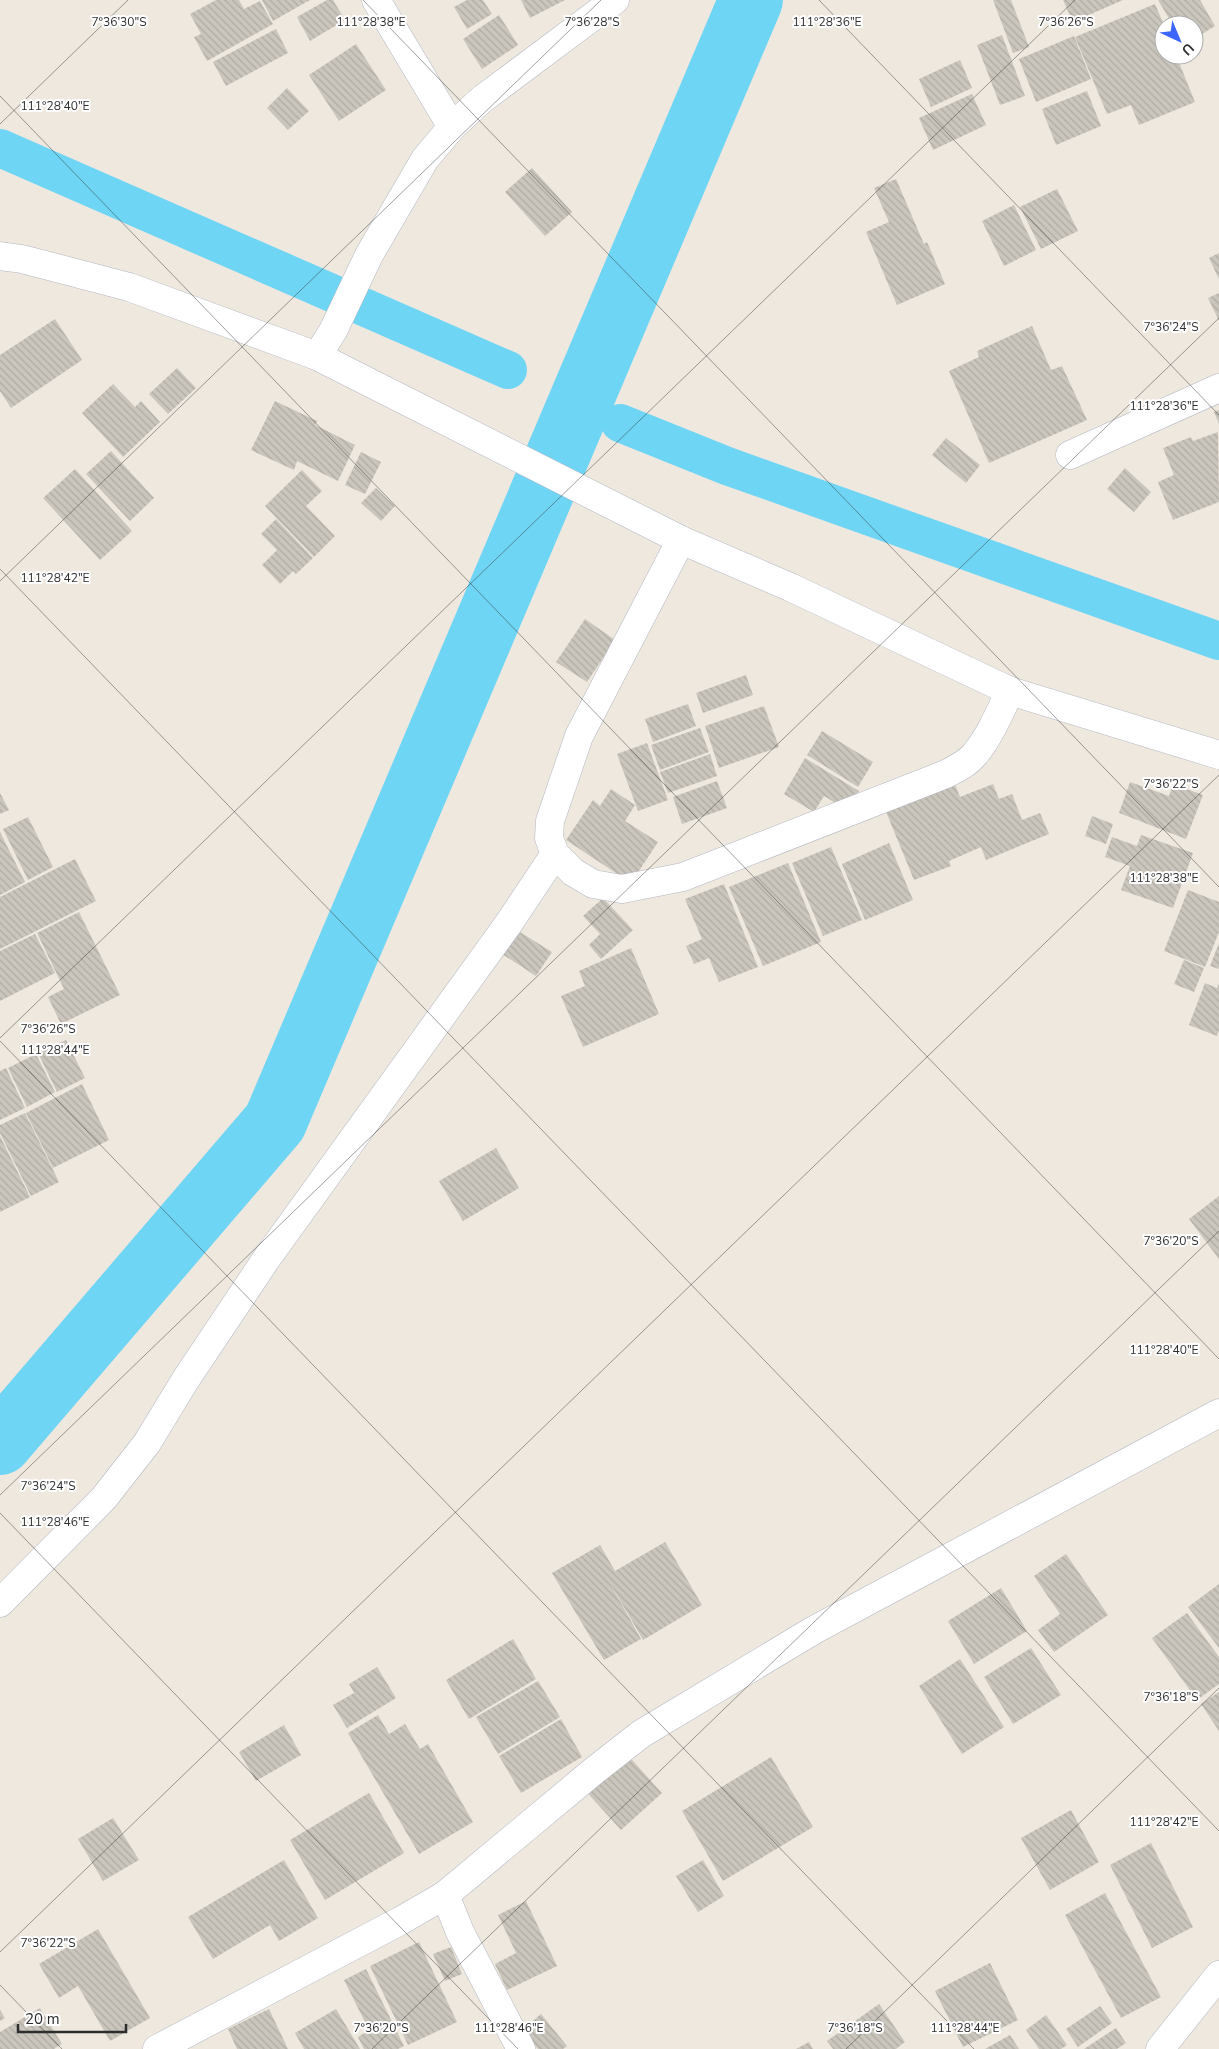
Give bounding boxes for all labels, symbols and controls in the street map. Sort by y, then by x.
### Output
text: 7°36'30"S [91,14,147,30]
text: 111°28'38"E [336,14,406,30]
text: 7°36'28"S [564,14,620,30]
text: 111°28'36"E [792,14,862,30]
text: 7°36'26"S [1038,14,1094,30]
north arrow [1154,15,1204,65]
text: U [1177,39,1198,59]
text: 111°28'40"E [20,98,90,114]
text: 7°36'24"S [1143,319,1199,335]
text: 111°28'36"E [1129,398,1199,414]
text: 111°28'42"E [20,570,90,586]
text: 7°36'22"S [1143,776,1199,792]
text: 111°28'38"E [1129,870,1199,886]
text: 7°36'26"S [20,1021,76,1037]
text: 111°28'44"E [20,1042,90,1058]
text: 7°36'20"S [1143,1233,1199,1249]
text: 111°28'40"E [1129,1342,1199,1358]
text: 7°36'24"S [20,1478,76,1494]
text: 111°28'46"E [20,1514,90,1530]
text: 7°36'18"S [1143,1689,1199,1705]
text: 111°28'42"E [1129,1814,1199,1830]
text: 7°36'22"S [20,1935,76,1951]
scale bar [18,2002,125,2034]
text: 20 m [25,2009,60,2029]
text: 7°36'20"S [353,2020,409,2036]
text: 111°28'46"E [474,2020,544,2036]
text: 7°36'18"S [827,2020,883,2036]
text: 111°28'44"E [930,2020,1000,2036]

